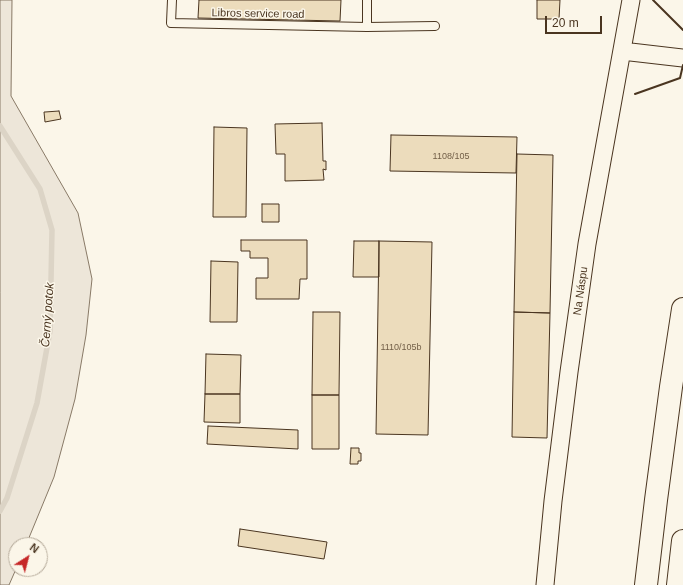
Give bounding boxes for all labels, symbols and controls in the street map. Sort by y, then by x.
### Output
street label: Libros service road [211,7,305,21]
scale bar [547,8,604,34]
text: 20 m [552,16,579,30]
house number: 1108/105 [433,152,469,162]
street label: Na Náspu [571,266,591,316]
water label: Černý potok [39,282,57,348]
house number: 1110/105b [380,343,422,353]
north arrow [8,537,48,577]
text: N [28,541,41,555]

